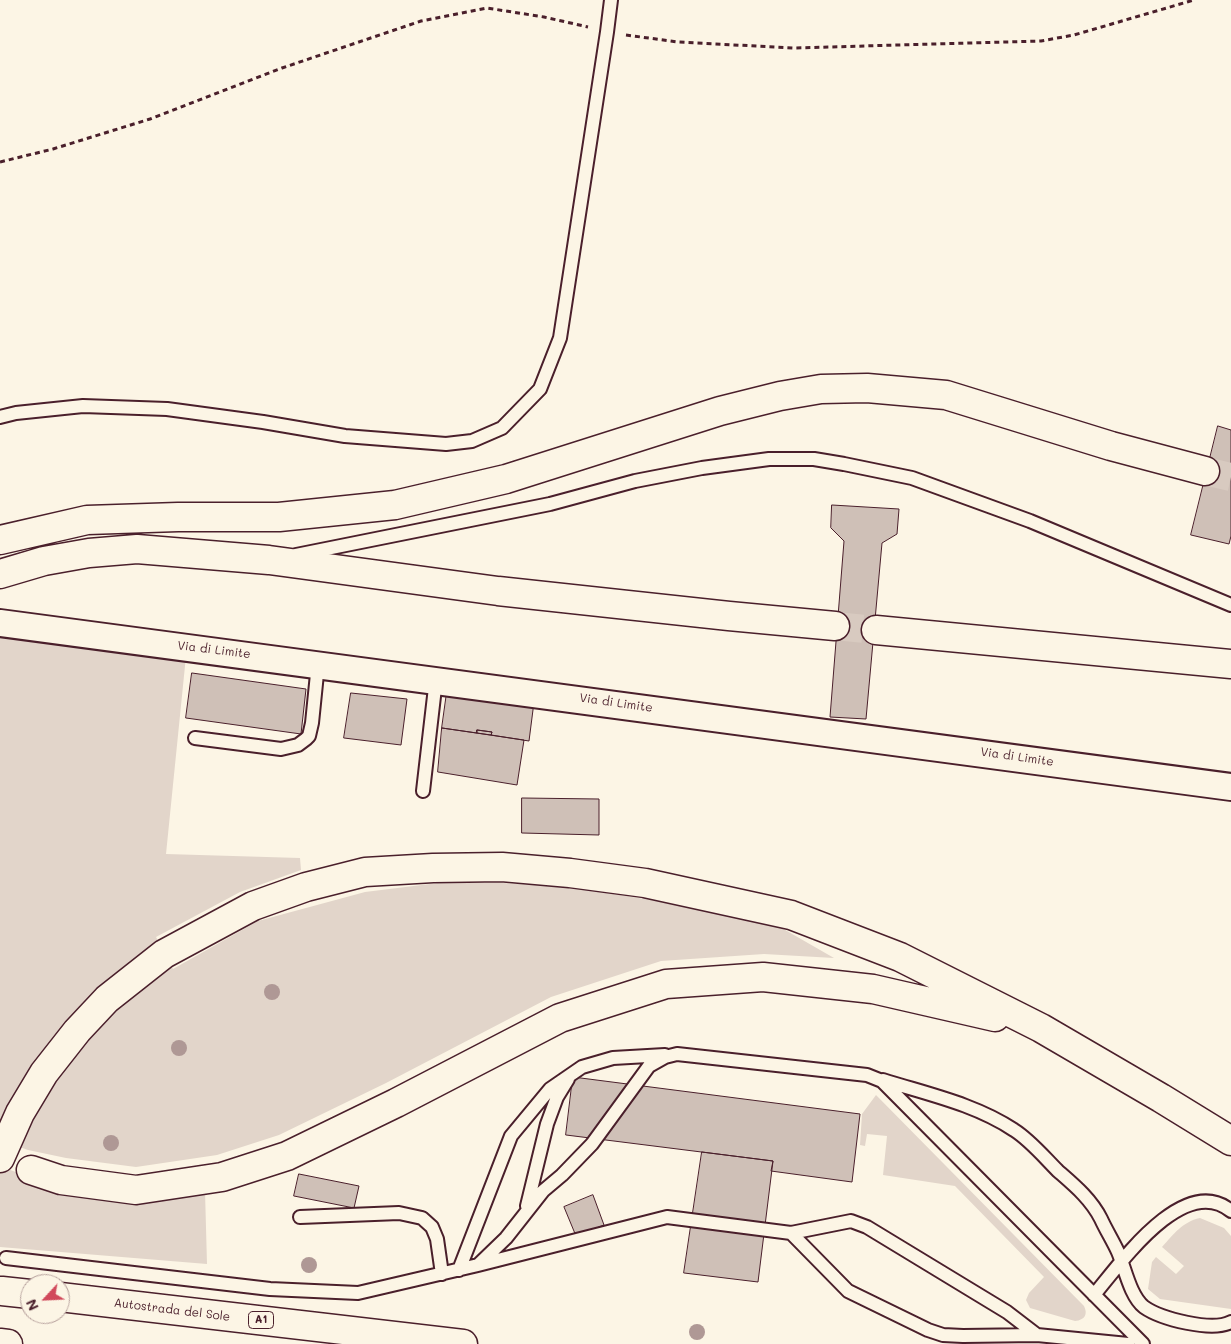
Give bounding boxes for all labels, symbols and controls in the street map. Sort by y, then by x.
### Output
street label: Via di Limite [177,638,251,662]
street label: Via di Limite [578,691,654,715]
street label: Via di Limite [979,745,1055,769]
north arrow [20,1274,70,1324]
text: N [21,1296,43,1314]
street label: Autostrada del Sole [113,1296,231,1324]
road number: A1 [248,1312,274,1328]

